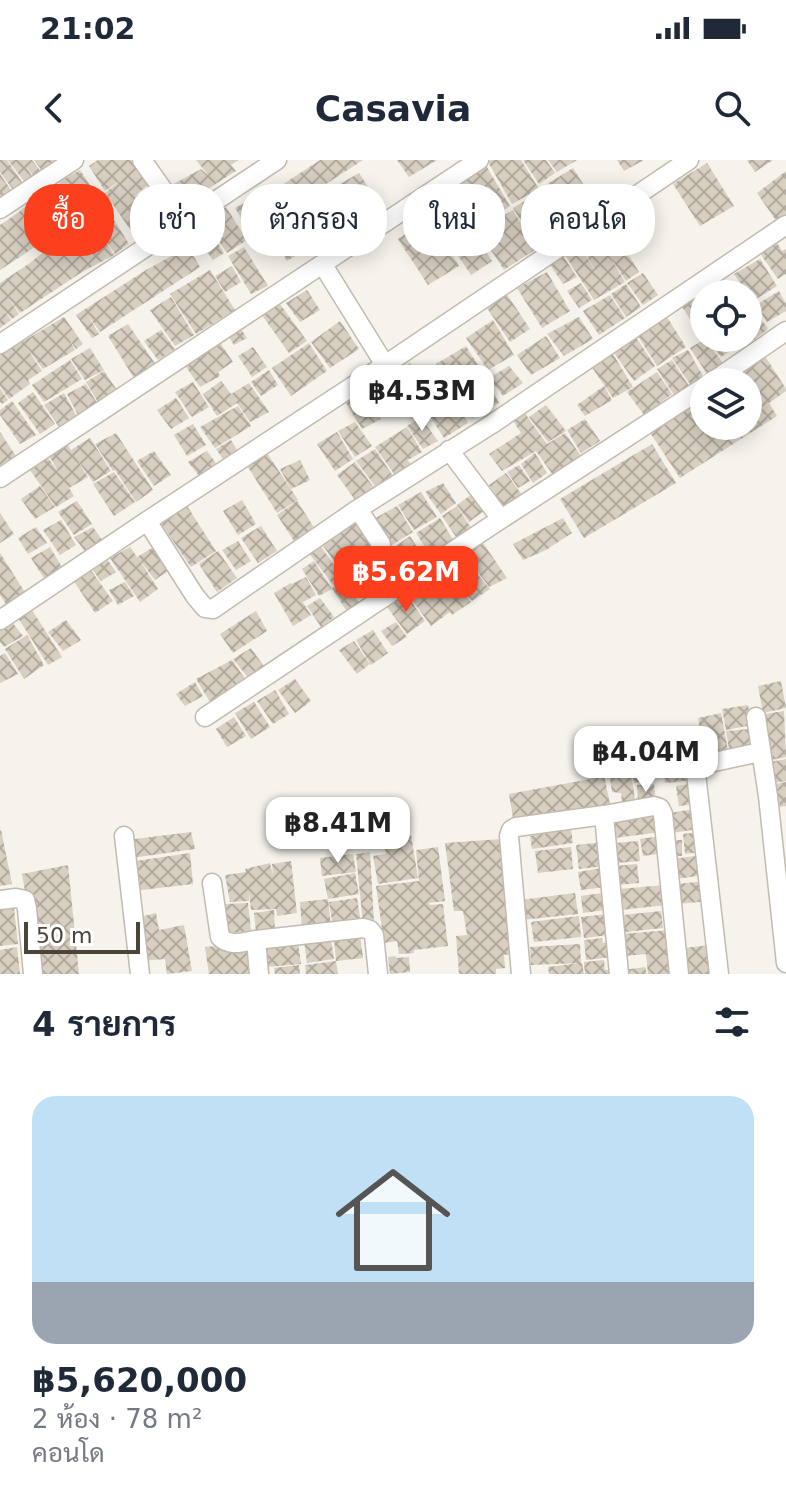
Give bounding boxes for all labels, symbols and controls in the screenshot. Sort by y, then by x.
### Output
text: 21:02 [40,11,136,46]
icon: back [32,86,76,130]
icon: search [710,86,754,130]
text: Casavia [315,88,471,129]
chip: ซื้อ [24,184,114,256]
chip: เช่า [130,184,225,256]
chip: ตัวกรอง [241,184,387,256]
chip: ใหม่ [403,184,505,256]
chip: คอนโด [521,184,655,256]
map controls [690,280,762,440]
button: locate [690,280,762,352]
pin: ฿4.53M [357,365,487,433]
button: layers [690,368,762,440]
text: ฿4.53M [368,376,476,406]
pin: ฿5.62M [341,546,471,614]
text: ฿5.62M [352,557,460,587]
pin: ฿4.04M [581,726,711,794]
text: ฿4.04M [592,737,700,767]
pin: ฿8.41M [273,797,403,865]
text: ฿8.41M [284,808,392,838]
scale bar [24,918,140,954]
text: 50 m [36,923,92,948]
icon: filters [710,1000,754,1044]
text: 4 รายการ [32,1004,176,1044]
icon: home [321,1148,465,1292]
text: ฿5,620,000 [32,1360,247,1400]
text: 2 ห้อง · 78 m² [32,1404,202,1434]
text: คอนโด [32,1438,105,1468]

